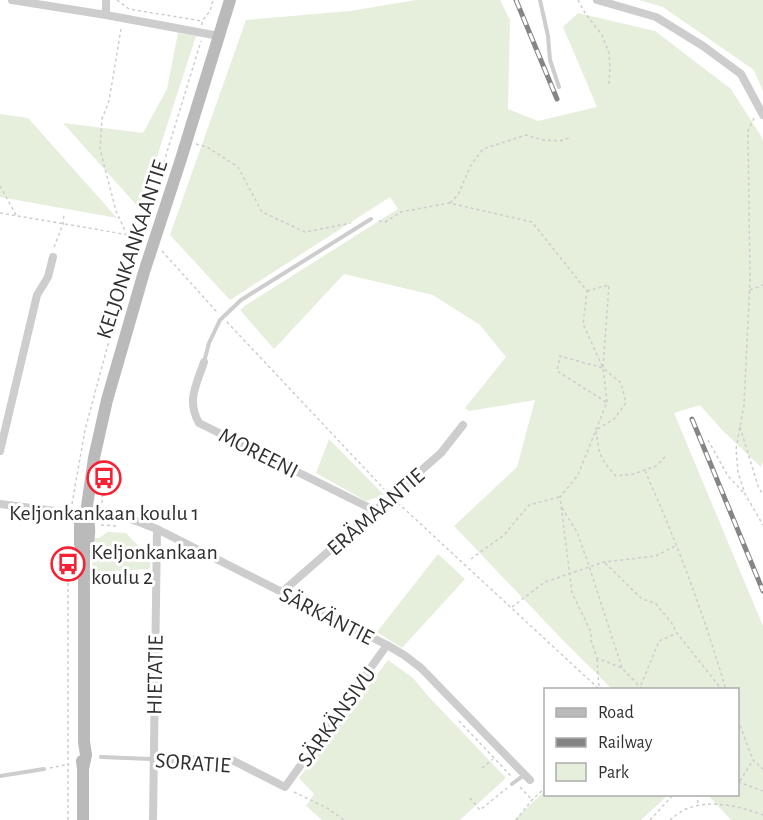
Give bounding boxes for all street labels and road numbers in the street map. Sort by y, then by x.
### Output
street label: KELJONKANKAANTIE [93,157,171,341]
street label: MOREENI [215,424,302,482]
street label: ERÄMAANTIE [323,464,429,560]
street label: SÄRKÄNTIE [276,583,377,649]
street label: HIETATIE [143,634,167,715]
street label: SÄRKÄNSIVU [293,663,380,770]
street label: SORATIE [155,749,232,777]

